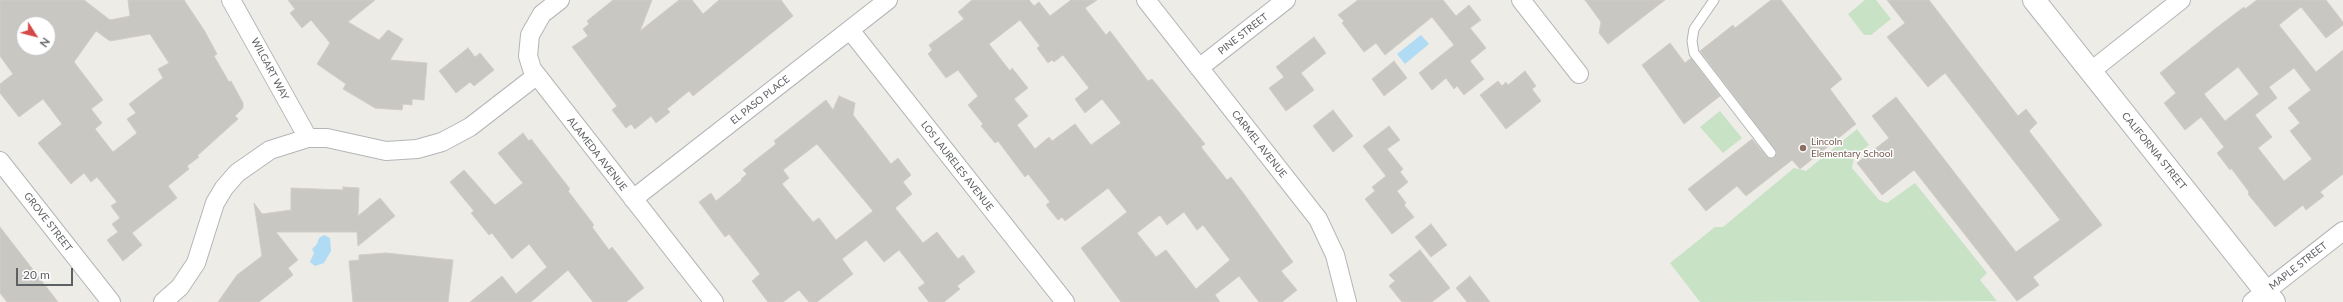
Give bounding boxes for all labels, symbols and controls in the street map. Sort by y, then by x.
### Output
street label: PINE STREET [1216,11,1270,57]
north arrow [16,16,56,56]
text: N [38,36,53,50]
street label: WILGART WAY [249,36,291,102]
street label: EL PASO PLACE [728,73,792,127]
street label: CARMEL AVENUE [1229,108,1289,180]
street label: CALIFORNIA STREET [2119,110,2189,192]
street label: ALAMEDA AVENUE [565,115,629,193]
street label: LOS LAURELES AVENUE [918,119,996,213]
place label: Lincoln Elementary School [1811,136,1893,160]
marker: Lincoln Elementary School [1798,143,1808,153]
street label: GROVE STREET [21,190,75,254]
street label: MAPLE STREET [2266,240,2330,292]
scale bar [18,260,75,286]
text: 20 m [23,267,50,282]

